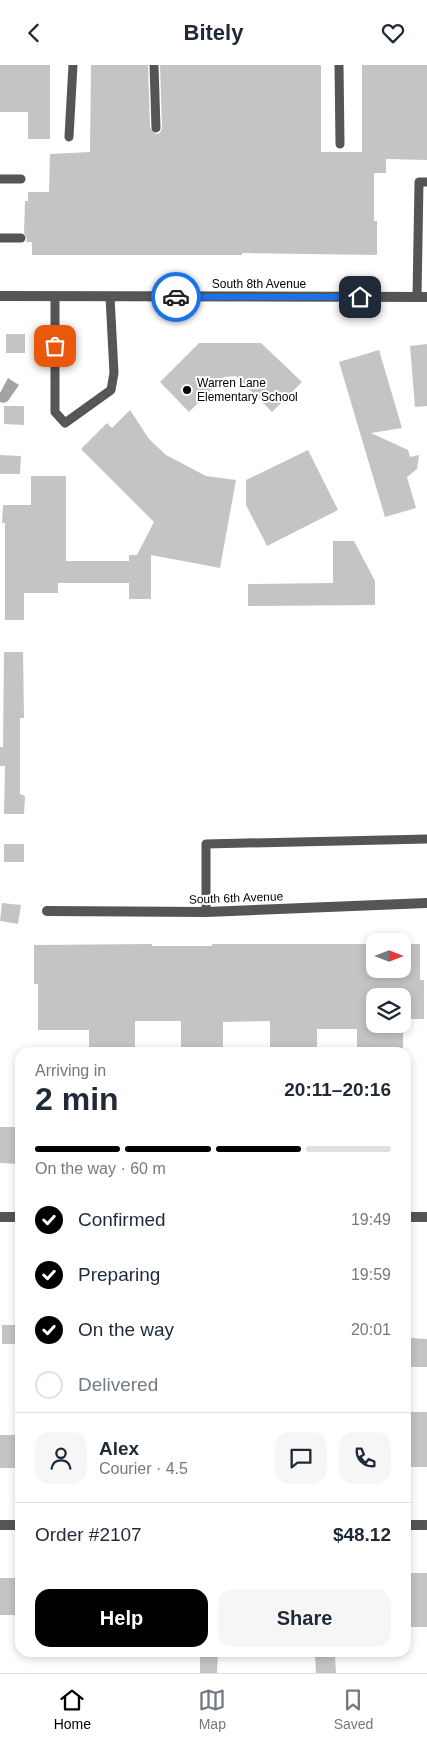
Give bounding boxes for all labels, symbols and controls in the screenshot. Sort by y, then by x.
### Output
icon: back [20,19,48,47]
icon: heart [379,19,407,47]
text: Bitely [184,20,243,45]
courier [151,272,201,322]
pin [339,276,381,318]
street label: South 8th Avenue [212,277,307,291]
icon: car [162,283,190,311]
icon: home [346,283,374,311]
pin [34,325,76,367]
icon: bag [41,332,69,360]
place label: Warren Lane Elementary School [197,376,298,404]
marker: Warren Lane Elementary School [181,384,193,396]
street label: South 6th Avenue [189,889,284,907]
north arrow [366,933,411,977]
map controls [366,933,411,1033]
button: layers [366,988,411,1033]
text: Arriving in [35,1062,106,1079]
text: 20:11–20:16 [284,1079,391,1100]
text: 2 min [35,1081,119,1117]
text: On the way · 60 m [35,1160,166,1177]
icon: check [35,1206,63,1234]
text: Confirmed [78,1209,166,1230]
text: 19:49 [351,1211,391,1228]
icon: check [35,1261,63,1289]
text: Preparing [78,1264,160,1285]
text: 19:59 [351,1266,391,1283]
icon: check [35,1316,63,1344]
text: On the way [78,1319,174,1340]
text: 20:01 [351,1321,391,1338]
text: Delivered [78,1374,158,1395]
button: person [35,1432,87,1484]
button: chat [275,1432,327,1484]
button: phone [339,1432,391,1484]
text: Alex [99,1438,139,1459]
text: Courier · 4.5 [99,1460,188,1477]
text: Order #2107 [35,1524,142,1545]
text: $48.12 [333,1524,391,1545]
button: Help [35,1589,208,1647]
button: Share [218,1589,391,1647]
tab: Home [54,1686,91,1732]
tab: Map [198,1686,226,1732]
tab: Saved [334,1686,373,1732]

